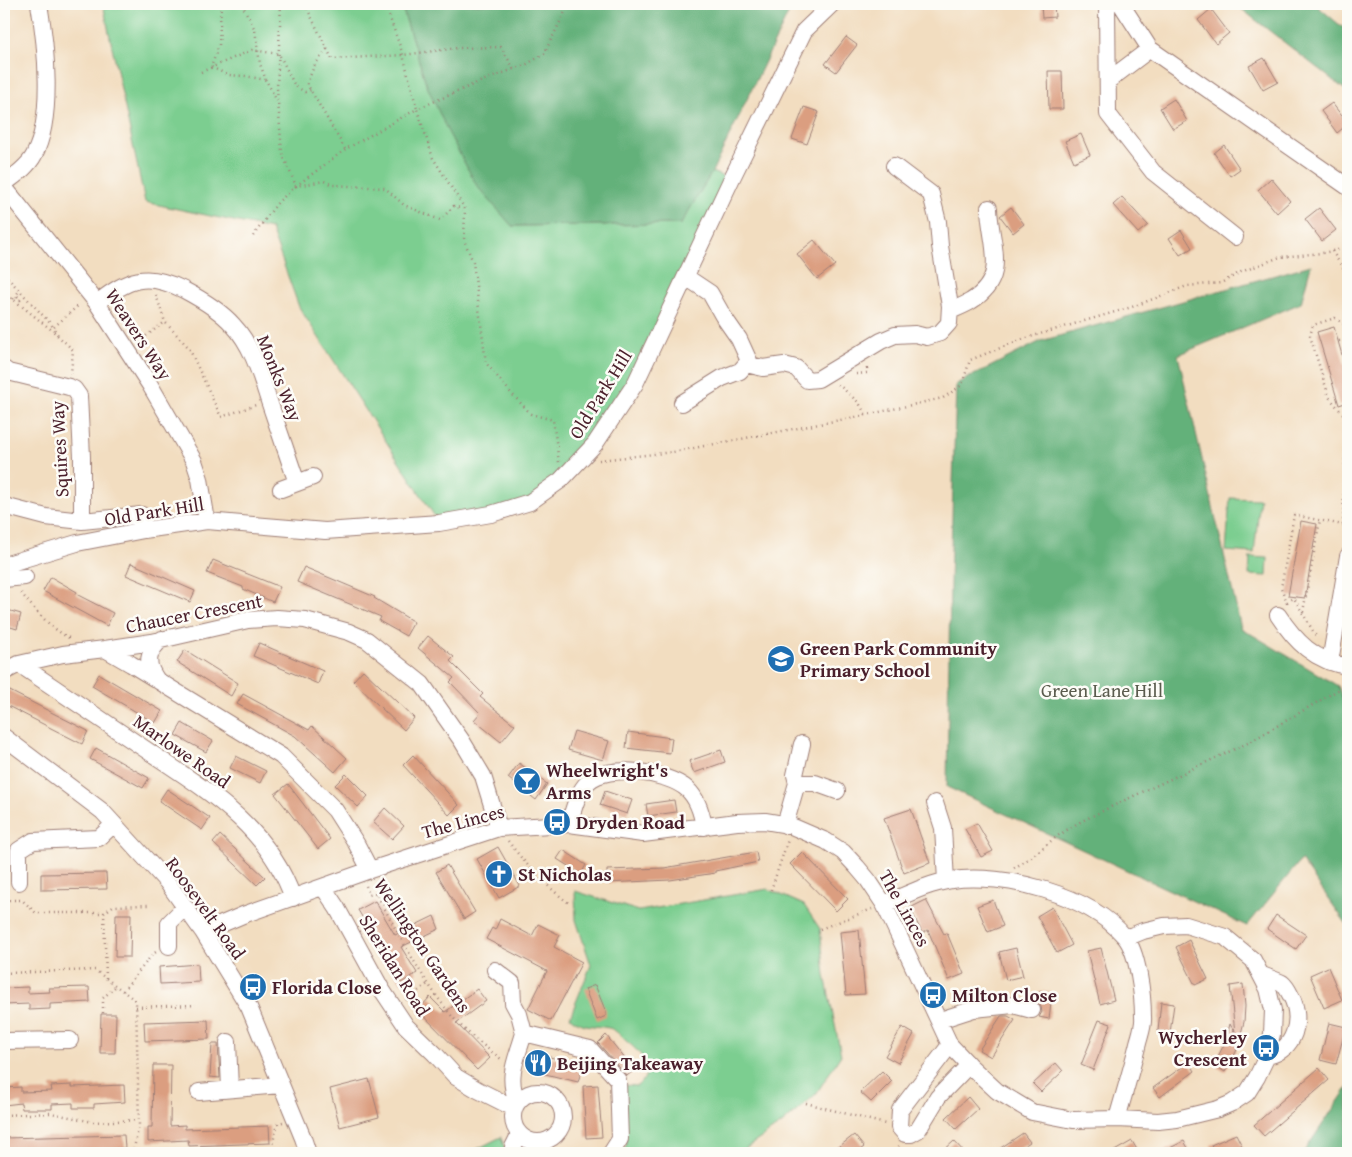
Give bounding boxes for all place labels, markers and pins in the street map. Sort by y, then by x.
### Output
place label: Green Park Community Primary School [800,634,997,684]
school or university icon: Green Park Community Primary School [766,644,796,674]
place label: Wheelwright's Arms [546,756,668,806]
bar icon: Wheelwright's Arms [512,766,542,796]
bus stop icon: Dryden Road [542,807,572,837]
place label: Dryden Road [576,808,685,836]
church icon: St Nicholas [484,859,514,889]
place label: St Nicholas [518,860,612,888]
bus stop icon: Florida Close [238,972,268,1002]
place label: Florida Close [272,973,382,1001]
bus stop icon: Milton Close [918,980,948,1010]
place label: Milton Close [952,981,1057,1009]
place label: Wycherley Crescent [1158,1023,1248,1073]
bus stop icon: Wycherley Crescent [1251,1033,1281,1063]
restaurant icon: Beijing Takeaway [523,1048,553,1078]
place label: Beijing Takeaway [557,1049,703,1077]

